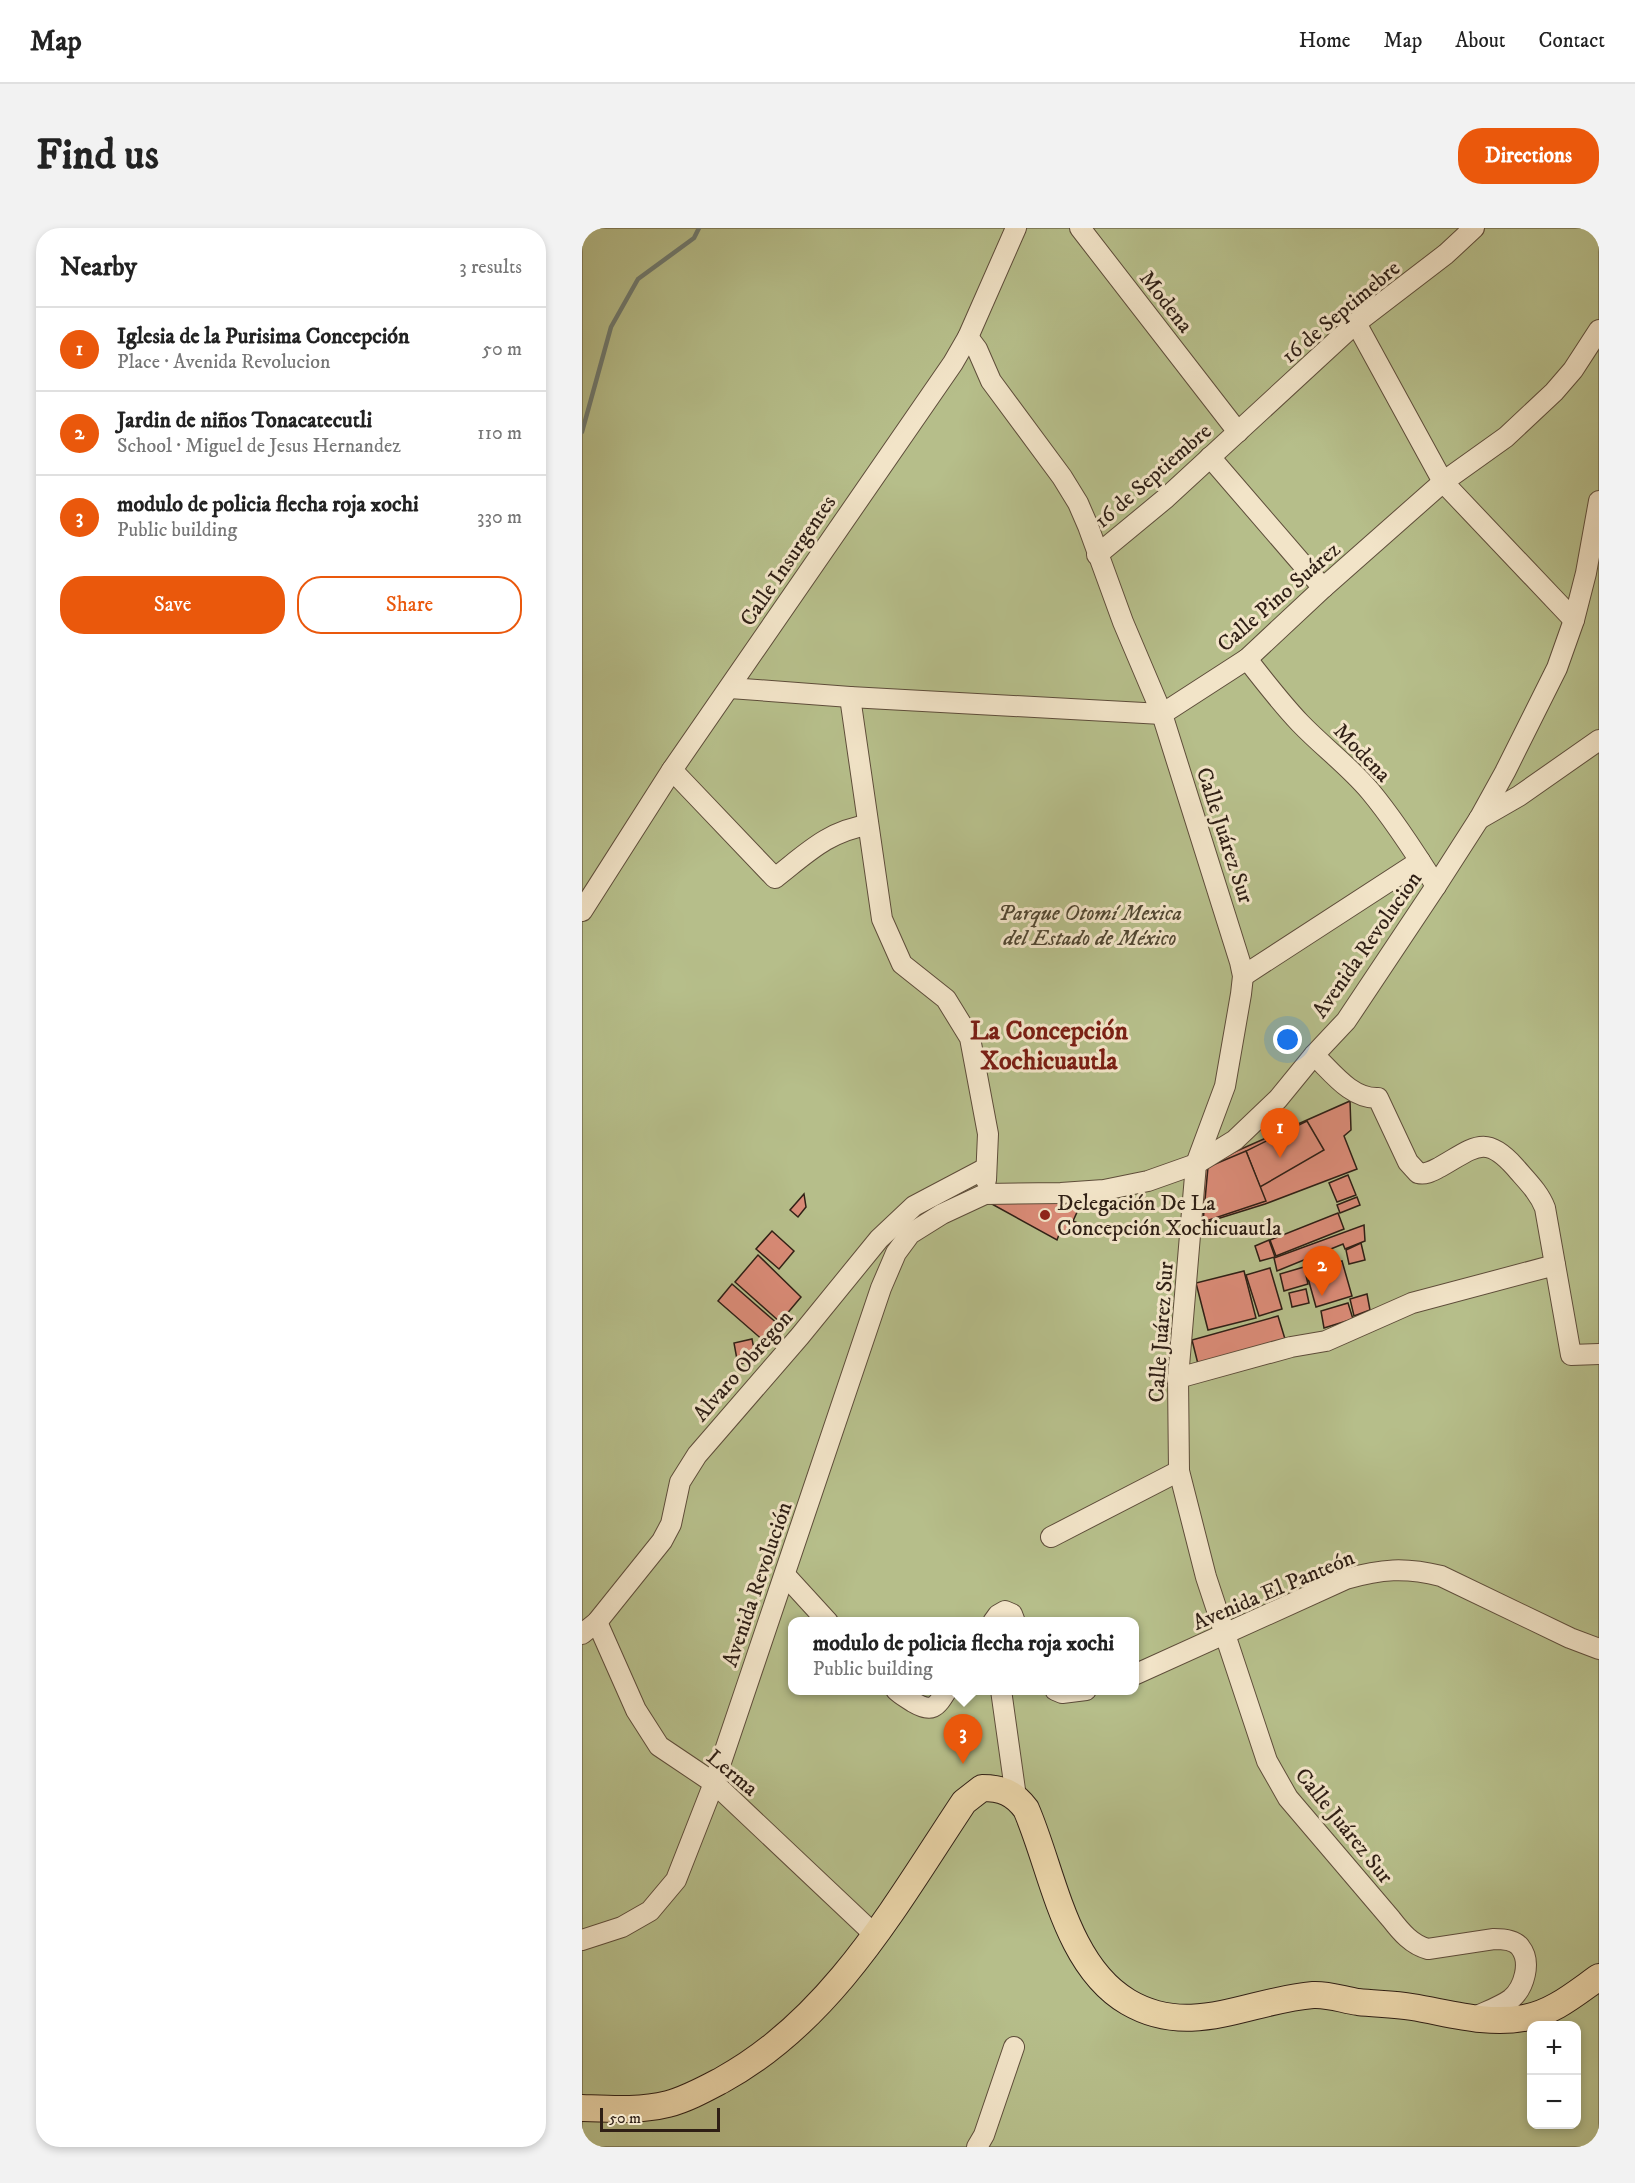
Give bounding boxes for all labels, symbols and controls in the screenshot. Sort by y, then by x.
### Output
text: Map [30,24,82,59]
text: Home [1299,28,1351,54]
text: Map [1384,28,1422,54]
text: About [1455,28,1506,54]
text: Contact [1539,28,1605,54]
button: Directions [1458,128,1599,184]
text: Find us [36,130,159,182]
text: Nearby [60,251,137,284]
text: 3 results [459,255,522,280]
street label: 16 de Septimebre [1276,255,1406,370]
street label: Modena [1133,265,1199,339]
text: Iglesia de la Purisima Concepción [117,323,410,350]
text: 1 [76,337,83,362]
text: 50 m [482,337,522,362]
text: Place · Avenida Revolucion [117,350,330,375]
text: Jardin de niños Tonacatecutli [117,407,372,434]
street label: 16 de Septiembre [1089,418,1217,534]
text: 2 [75,421,84,446]
text: 110 m [477,421,522,446]
text: School · Miguel de Jesus Hernandez [117,434,401,459]
street label: Calle Insurgentes [734,490,842,632]
text: modulo de policia flecha roja xochi [117,491,419,518]
text: 3 [76,505,83,530]
text: 330 m [477,505,522,530]
text: Public building [117,518,237,543]
street label: Calle Pino Suárez [1212,536,1347,658]
button: Save [60,576,285,634]
button: Share [297,576,522,634]
street label: Modena [1327,718,1397,789]
street label: Calle Juárez Sur [1190,764,1259,908]
street label: Avenida Revolucion [1307,866,1428,1023]
park label: Parque Otomí Mexica del Estado de México [998,900,1182,952]
district label: La Concepción Xochicuautla [970,1015,1128,1078]
your location [1273,1025,1302,1054]
pin: 1 [1260,1108,1300,1158]
place label: Delegación De La Concepción Xochicuautla [1057,1190,1282,1242]
marker: Delegación De La Concepción Xochicuautla [1038,1208,1052,1222]
pin: 2 [1302,1246,1342,1296]
street label: Calle Juárez Sur [1143,1260,1180,1403]
street label: Alvaro Obregon [687,1304,799,1427]
street label: Avenida Revolución [717,1498,798,1671]
street label: Avenida El Panteón [1189,1544,1359,1637]
popup [788,1617,1139,1695]
text: modulo de policia flecha roja xochi [813,1630,1114,1657]
text: Public building [813,1657,933,1682]
pin: 3 [944,1714,982,1764]
street label: Lerma [701,1744,764,1803]
street label: Calle Juárez Sur [1289,1763,1399,1890]
map controls [1527,2021,1581,2129]
button: + [1527,2021,1581,2075]
button: − [1527,2075,1581,2129]
scale bar [600,2105,720,2132]
text: 50 m [609,2108,641,2128]

